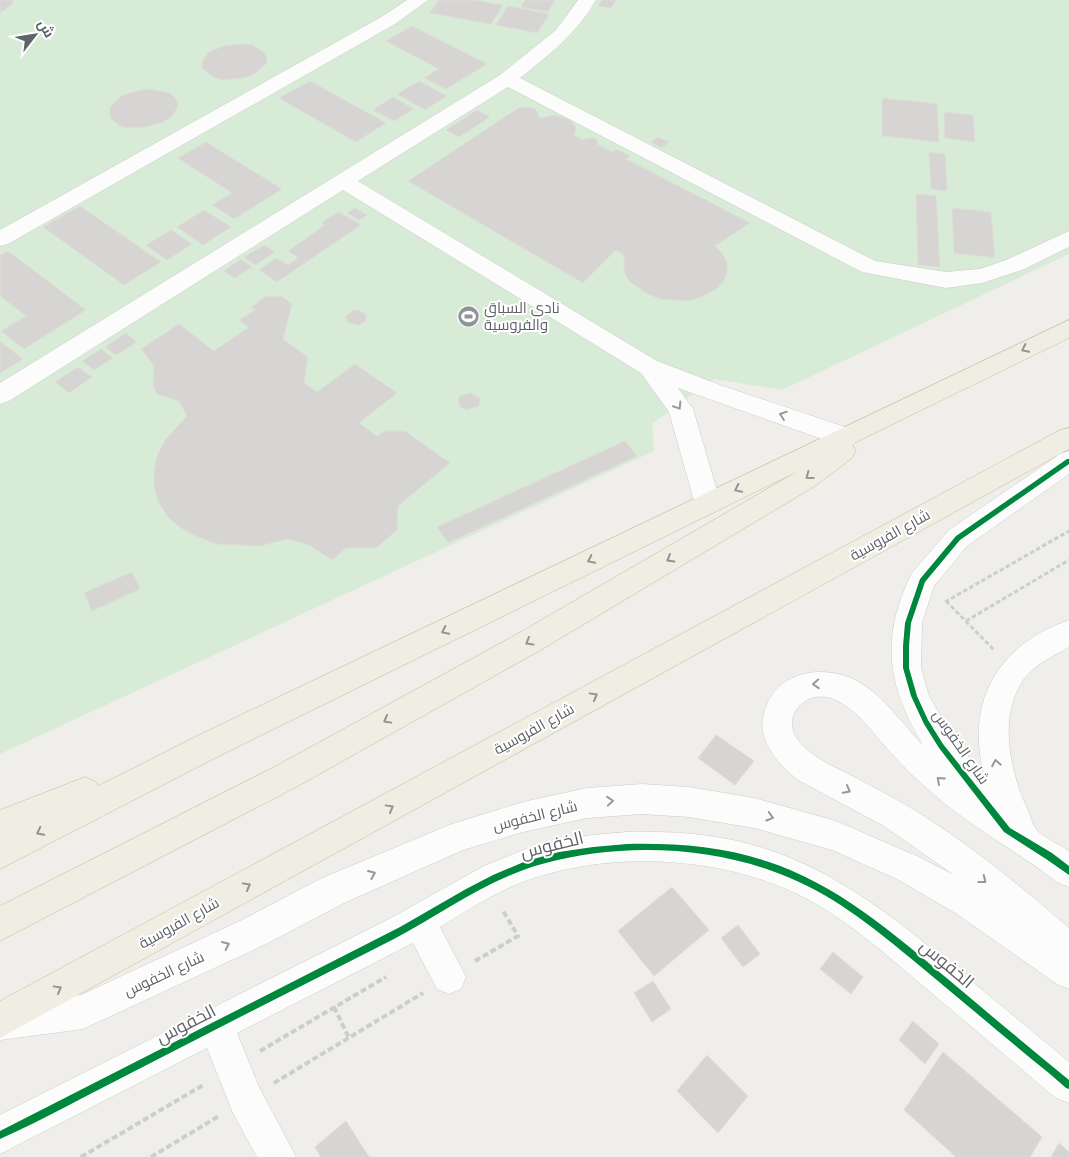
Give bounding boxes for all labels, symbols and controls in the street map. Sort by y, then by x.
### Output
north arrow [10,10,60,60]
text: ش [33,16,59,41]
place label: نادي السباق والفروسية [484,298,560,335]
sports icon: نادي السباق والفروسية [456,305,480,329]
one-way arrow [1021,343,1030,353]
one-way arrow [672,400,681,410]
one-way arrow [779,411,787,421]
one-way arrow [805,470,815,479]
one-way arrow [734,483,743,493]
street label: شارع الفروسية [846,505,934,566]
one-way arrow [666,553,675,563]
one-way arrow [587,554,596,564]
one-way arrow [441,625,450,635]
one-way arrow [526,635,535,645]
one-way arrow [811,678,819,689]
one-way arrow [588,693,597,703]
street label: شارع الفروسية [490,699,578,760]
street label: شارع الخفوس [927,706,994,789]
one-way arrow [384,714,393,724]
one-way arrow [992,759,1002,768]
one-way arrow [937,777,946,786]
one-way arrow [842,784,851,794]
street label: شارع الخفوس [491,796,580,837]
one-way arrow [606,796,614,807]
one-way arrow [384,804,393,814]
one-way arrow [766,812,774,822]
one-way arrow [37,826,46,836]
street label: الخفوس [518,826,586,864]
one-way arrow [367,870,376,881]
one-way arrow [977,874,986,882]
one-way arrow [242,882,251,892]
street label: شارع الفروسية [135,893,223,954]
street label: الخفوس [915,934,979,994]
one-way arrow [221,941,230,952]
street label: شارع الخفوس [121,947,208,1002]
one-way arrow [53,985,62,995]
street label: الخفوس [152,999,220,1049]

